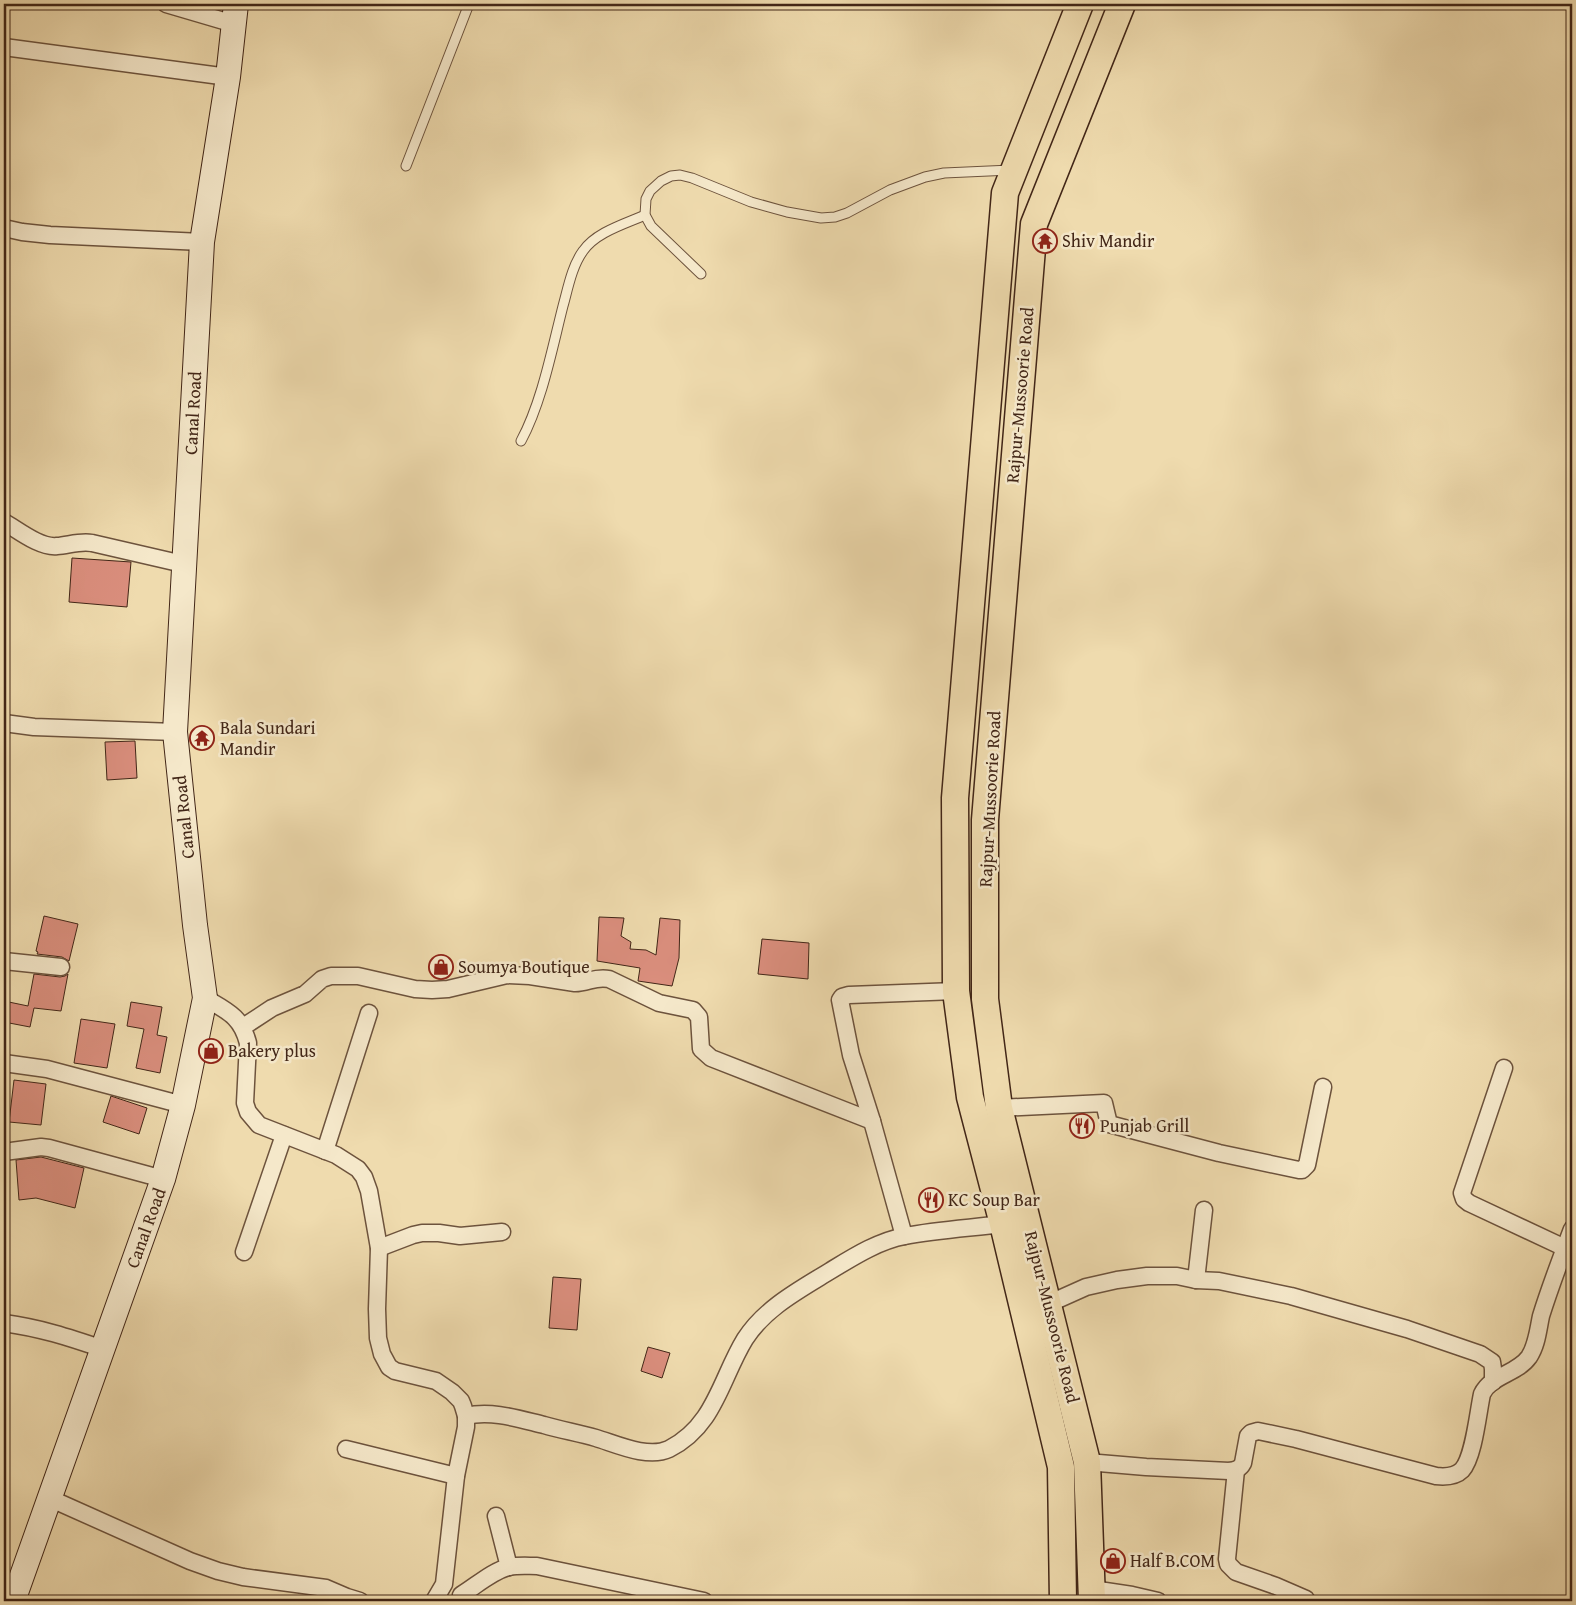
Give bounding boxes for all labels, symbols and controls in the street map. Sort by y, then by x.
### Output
place label: Shiv Mandir [1062,227,1155,254]
temple icon: Shiv Mandir [1032,228,1058,254]
street label: Rajpur-Mussoorie Road [998,306,1041,484]
street label: Canal Road [177,370,208,455]
street label: Rajpur-Mussoorie Road [971,710,1008,888]
place label: Bala Sundari Mandir [220,714,315,762]
temple icon: Bala Sundari Mandir [189,725,215,751]
street label: Canal Road [166,774,201,860]
place label: Soumya Boutique [458,953,590,980]
shop icon: Soumya Boutique [428,954,454,980]
place label: Bakery plus [228,1037,316,1064]
shop icon: Bakery plus [198,1038,224,1064]
place label: Punjab Grill [1100,1112,1189,1139]
restaurant icon: Punjab Grill [1069,1113,1095,1139]
street label: Canal Road [119,1184,173,1272]
place label: KC Soup Bar [948,1186,1040,1213]
restaurant icon: KC Soup Bar [918,1187,944,1213]
street label: Rajpur-Mussoorie Road [1018,1228,1087,1406]
place label: Half B.COM [1130,1547,1216,1574]
shop icon: Half B.COM [1100,1548,1126,1574]

